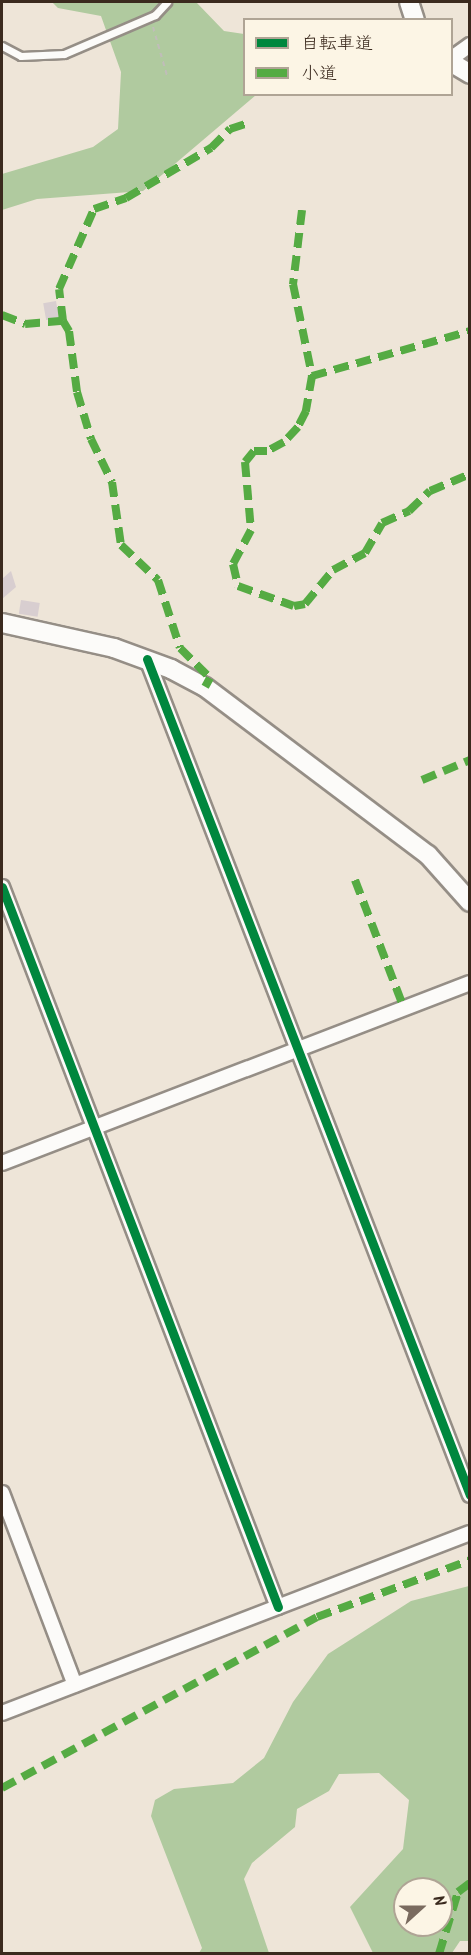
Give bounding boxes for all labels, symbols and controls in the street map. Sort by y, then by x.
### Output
legend [243,18,453,96]
text: 自転車道 [301,30,373,59]
text: 小道 [301,60,337,89]
north arrow [393,1877,453,1937]
text: N [425,1892,452,1910]

